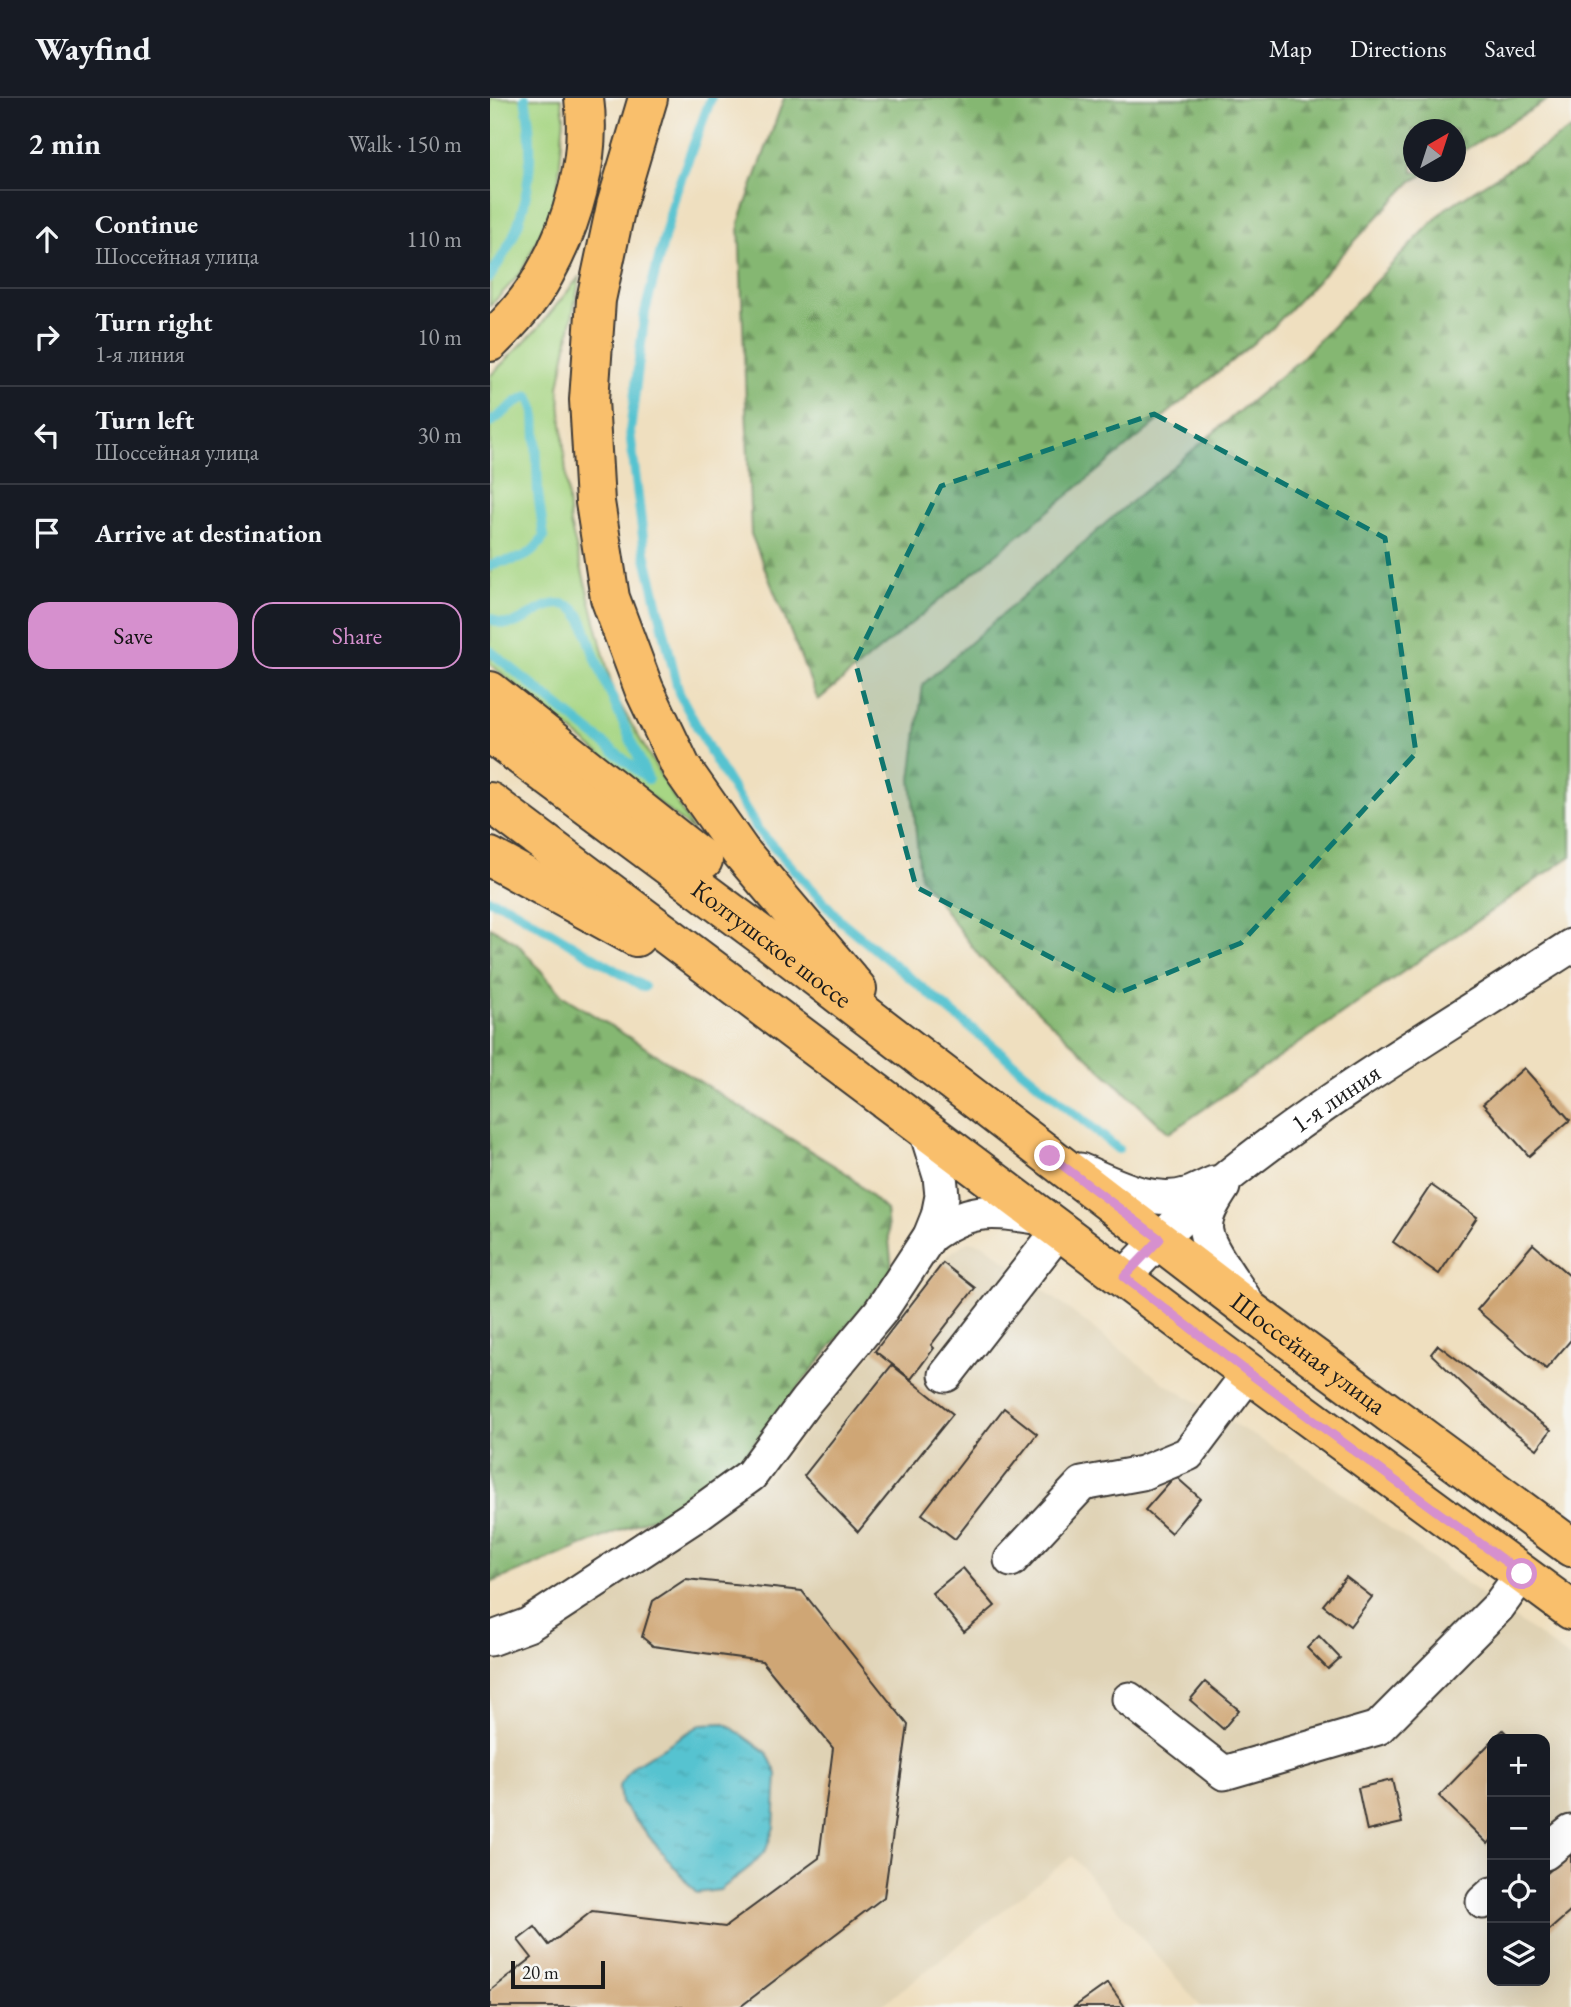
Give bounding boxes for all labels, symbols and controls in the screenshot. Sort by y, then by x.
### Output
text: Wayfind [35,27,151,70]
text: Map [1269,33,1312,64]
text: Directions [1350,33,1447,64]
text: Saved [1485,33,1536,64]
north arrow [1403,119,1466,182]
text: 2 min [28,124,101,163]
text: Walk · 150 m [348,129,462,159]
text: Continue [95,207,198,241]
icon: ahead [28,220,66,258]
text: 110 m [406,224,462,254]
text: Шоссейная улица [95,241,259,271]
text: Turn right [95,305,213,339]
icon: right [28,318,66,356]
text: 10 m [417,322,462,352]
text: 1-я линия [95,339,185,369]
text: Turn left [95,403,194,437]
icon: left [28,416,66,454]
text: 30 m [417,420,462,450]
text: Шоссейная улица [95,437,259,467]
icon: arrive [28,514,66,552]
text: Arrive at destination [95,516,322,550]
button: Save [28,602,238,669]
button: Share [252,602,462,669]
street label: Колтушское шоссе [685,872,859,1016]
street label: 1-я линия [1284,1055,1387,1141]
route end [1034,1140,1065,1171]
street label: Шоссейная улица [1224,1285,1394,1422]
route start [1506,1558,1537,1589]
map controls [1487,1734,1550,1986]
button: + [1487,1734,1550,1797]
button: − [1487,1797,1550,1860]
button: locate [1487,1860,1550,1923]
button: layers [1487,1923,1550,1986]
scale bar [511,1958,606,1990]
text: 20 m [522,1960,559,1985]

